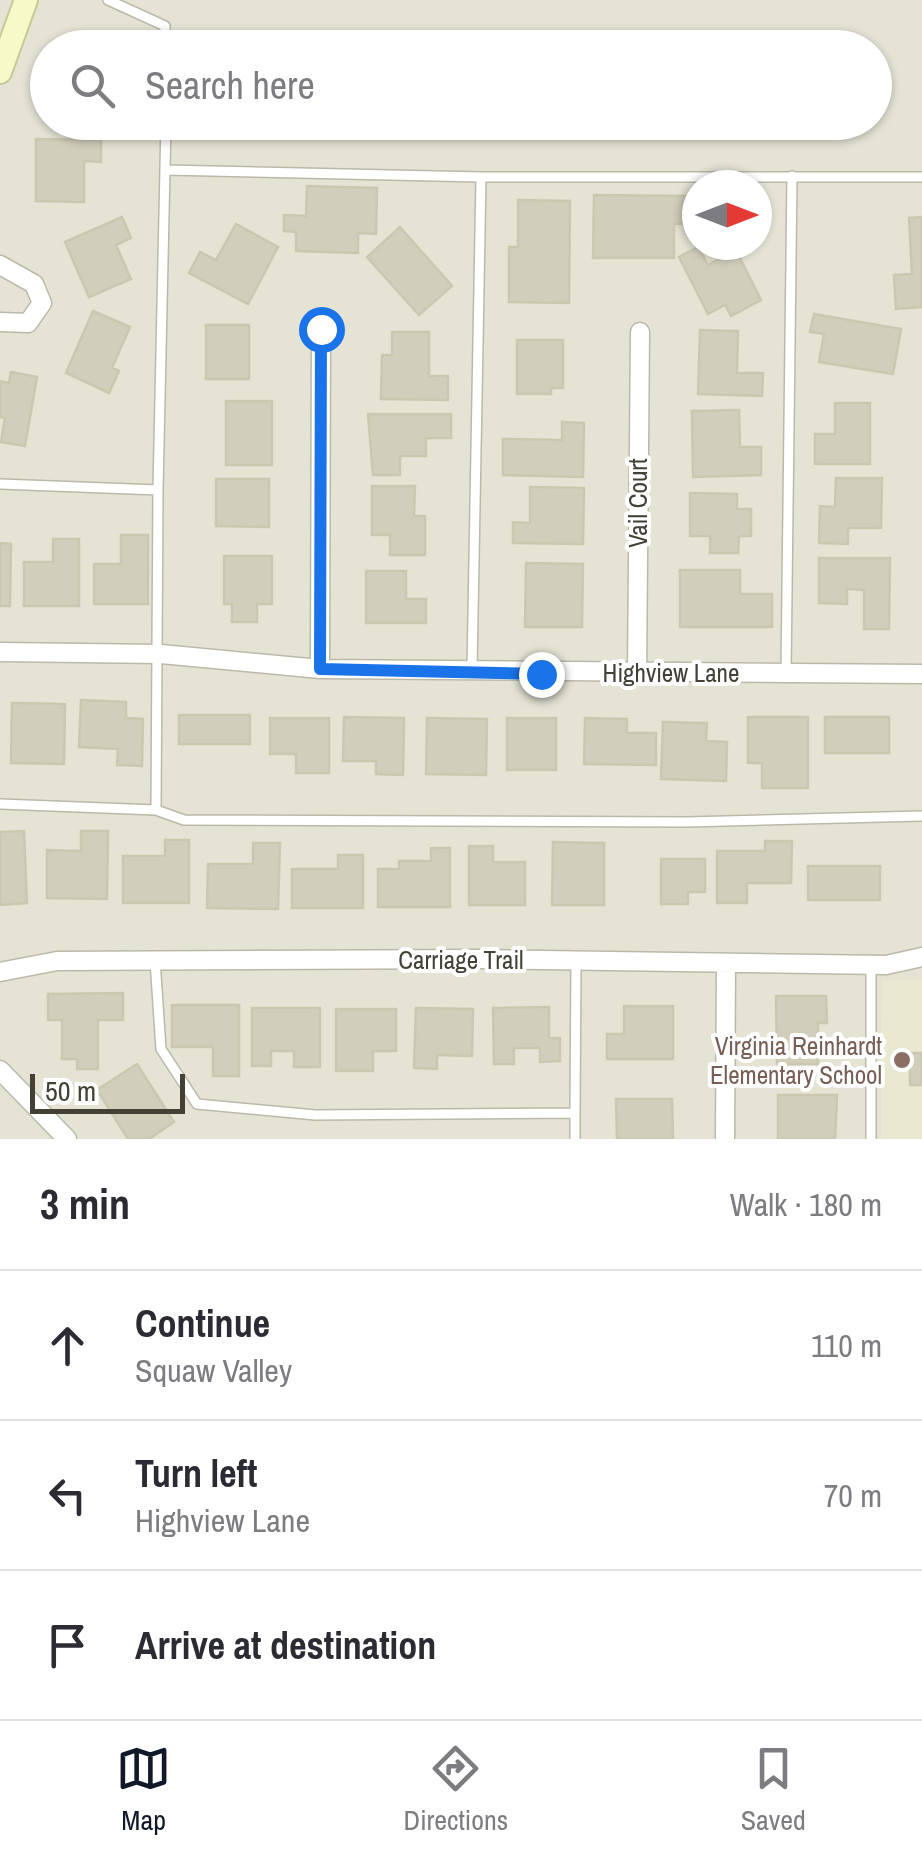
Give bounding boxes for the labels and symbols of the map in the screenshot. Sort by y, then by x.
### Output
north arrow [682,170,772,260]
route start [299,307,345,353]
street label: Vail Court [621,458,655,548]
route end [519,652,565,698]
street label: Highview Lane [603,656,739,690]
street label: Carriage Trail [398,943,524,977]
place label: Virginia Reinhardt Elementary School [710,1029,882,1092]
marker: Virginia Reinhardt Elementary School [891,1049,913,1071]
scale bar [30,1069,185,1114]

